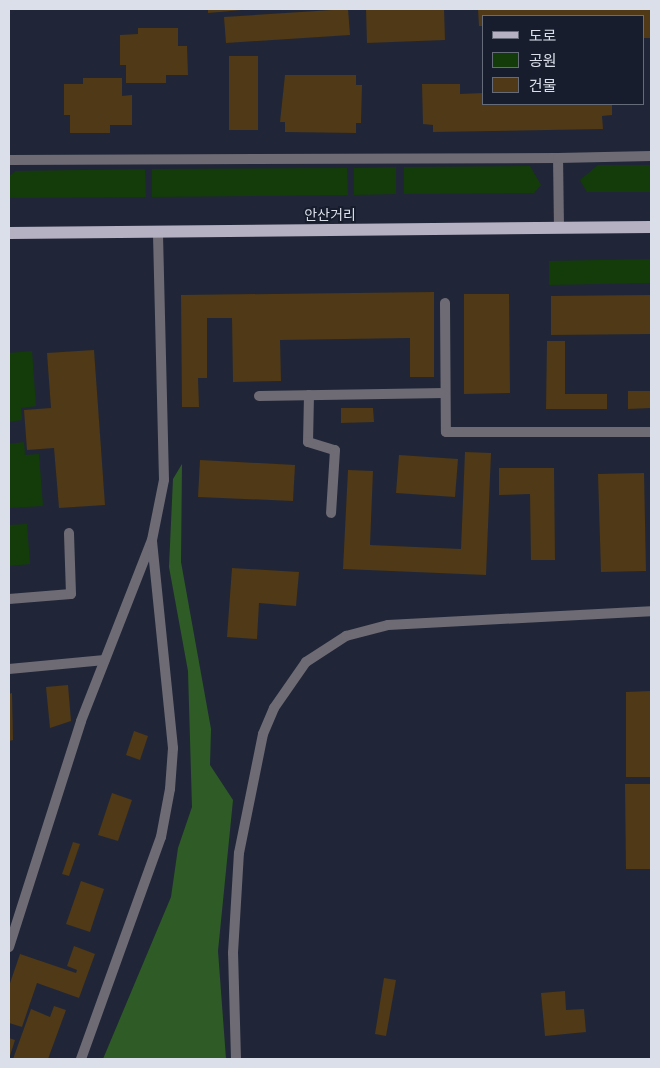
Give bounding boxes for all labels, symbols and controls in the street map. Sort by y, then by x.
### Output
legend [482,15,645,105]
text: 도로 [529,26,557,45]
text: 공원 [529,51,557,70]
text: 건물 [529,76,557,95]
street label: 안산거리 [304,207,356,223]

